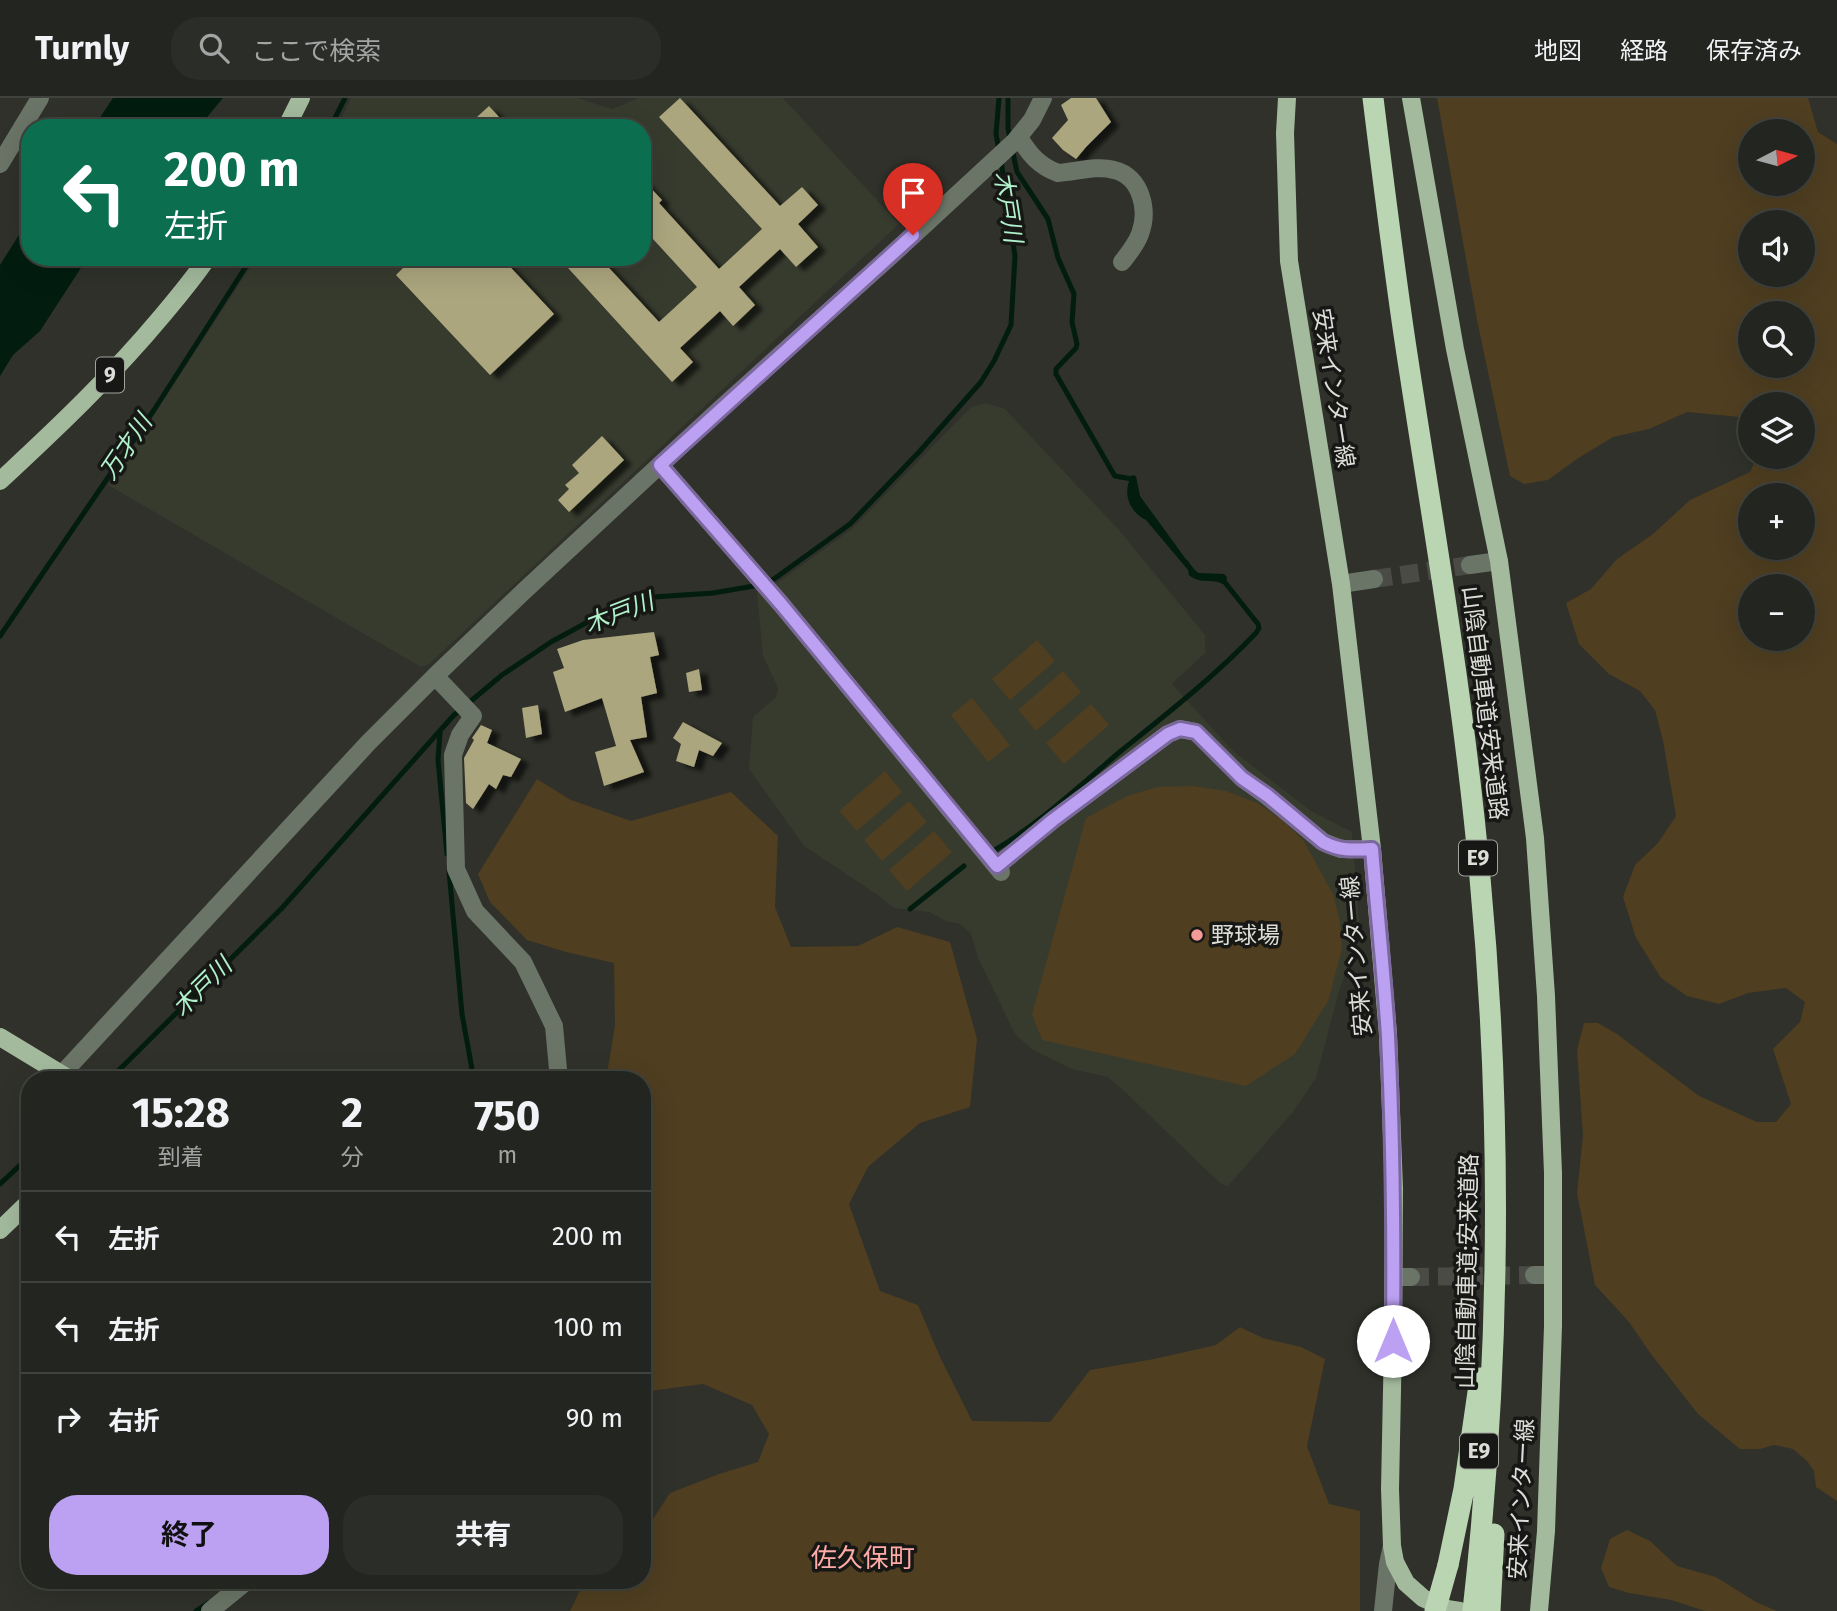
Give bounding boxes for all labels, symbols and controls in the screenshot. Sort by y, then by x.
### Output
search box [171,17,661,80]
text: Turnly [35,28,129,68]
icon: search [195,29,233,67]
text: ここで検索 [251,36,381,67]
text: 地図 [1534,37,1582,65]
text: 経路 [1620,37,1668,65]
text: 保存済み [1706,37,1802,65]
north arrow [1738,119,1815,196]
map controls [1738,119,1815,651]
text: 200 m [164,140,300,199]
icon: left [49,147,140,238]
pin [883,163,943,235]
water label: 木戸川 [989,169,1028,248]
icon: arrive [894,174,932,212]
text: 左折 [164,207,228,245]
button: sound [1738,210,1815,287]
button: search [1738,301,1815,378]
street label: 安来インター線 [1308,306,1360,470]
road number: 9 [96,358,124,392]
button: layers [1738,392,1815,469]
water label: 万才川 [94,407,159,485]
button: + [1738,483,1815,560]
button: − [1738,574,1815,651]
street label: 山陰自動車道;安来道路 [1457,584,1513,822]
water label: 木戸川 [580,586,660,639]
road number: E9 [1459,840,1497,876]
street label: 安来インター線 [1335,875,1377,1037]
place label: 野球場 [1211,921,1280,949]
marker: 野球場 [1189,927,1205,943]
water label: 木戸川 [167,950,239,1022]
text: 15:28 [132,1088,230,1138]
text: 2 [341,1088,363,1138]
text: 750 [474,1091,540,1141]
text: m [497,1141,517,1169]
text: 到着 [158,1143,204,1171]
text: 分 [340,1143,363,1171]
street label: 山陰自動車道;安来道路 [1451,1153,1483,1389]
icon: left [49,1218,87,1256]
text: 200 m [552,1221,623,1252]
text: 左折 [108,1224,160,1255]
position arrow [1356,1304,1430,1378]
icon: left [49,1309,87,1347]
text: 100 m [554,1312,623,1343]
text: 左折 [108,1315,160,1346]
icon: right [49,1400,87,1438]
text: 90 m [566,1403,623,1434]
text: 右折 [108,1406,160,1437]
street label: 安来インター線 [1503,1418,1539,1580]
road number: E9 [1460,1434,1498,1468]
button: 終了 [49,1495,329,1575]
button: 共有 [343,1495,623,1575]
district label: 佐久保町 [811,1543,915,1574]

